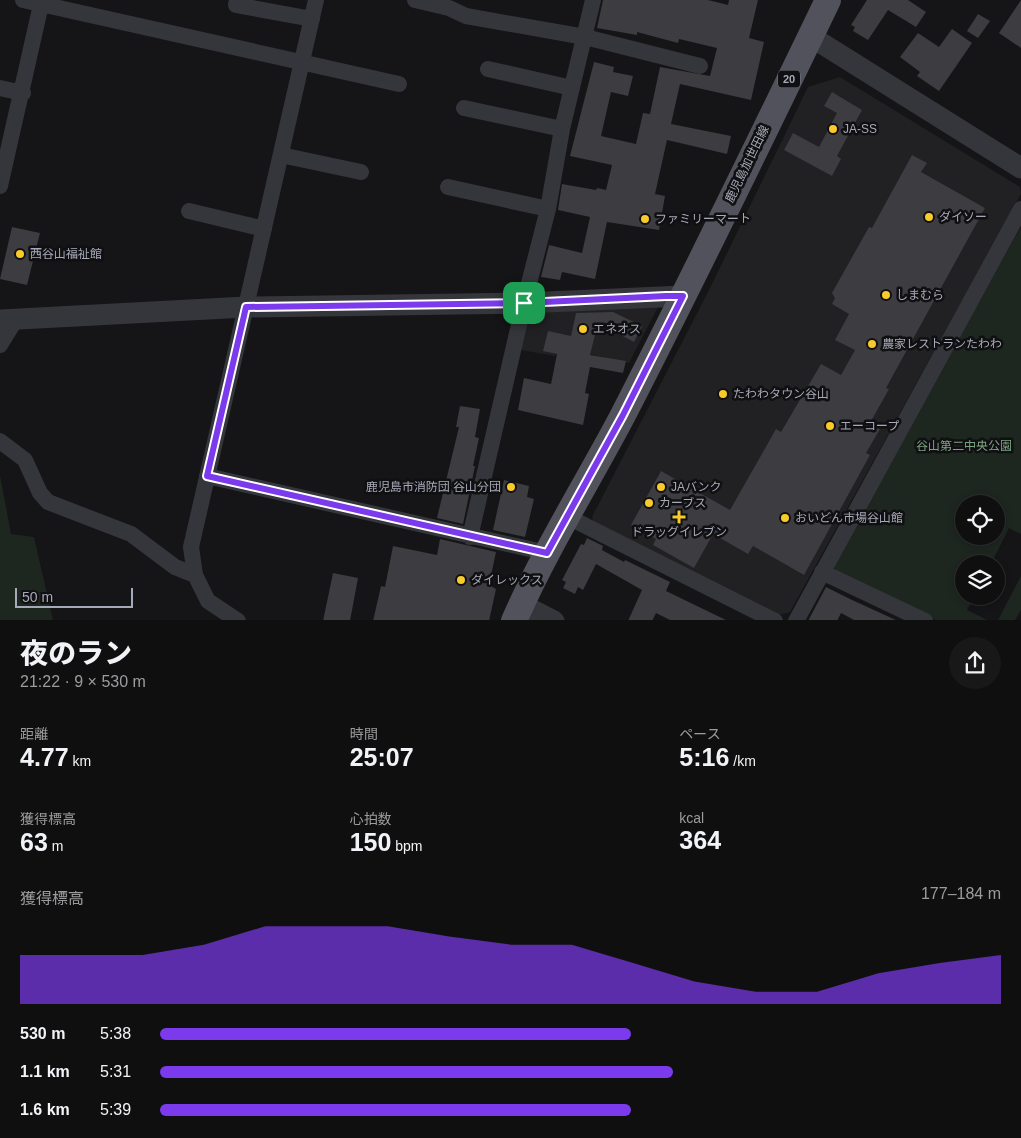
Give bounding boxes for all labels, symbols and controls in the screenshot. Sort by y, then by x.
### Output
road number: 20 [778,70,800,88]
place label: JA-SS [843,122,877,136]
street label: 鹿児島加世田線 [722,123,772,205]
marker: JA-SS [827,123,839,135]
place label: ダイソー [939,210,987,224]
marker: ダイソー [923,211,935,223]
place label: ファミリーマート [655,212,751,226]
marker: ファミリーマート [639,213,651,225]
place label: 西谷山福祉館 [30,247,102,261]
marker: 西谷山福祉館 [14,248,26,260]
pin [503,282,545,324]
place label: しまむら [896,288,944,302]
icon: arrive [510,289,538,317]
marker: しまむら [880,289,892,301]
place label: エネオス [593,322,641,336]
marker: エネオス [577,323,589,335]
place label: 農家レストランたわわ [882,337,1002,351]
marker: 農家レストランたわわ [866,338,878,350]
place label: たわわタウン谷山 [733,387,829,401]
marker: たわわタウン谷山 [717,388,729,400]
place label: エーコープ [840,419,899,433]
marker: エーコープ [824,420,836,432]
park label: 谷山第二中央公園 [916,439,1012,453]
place label: 鹿児島市消防団 谷山分団 [366,480,501,494]
place label: JAバンク [671,480,722,494]
marker: 鹿児島市消防団 谷山分団 [505,481,517,493]
marker: JAバンク [655,481,667,493]
map controls [955,495,1005,605]
button: locate [955,495,1005,545]
place label: カーブス [659,496,706,510]
marker: カーブス [643,497,655,509]
marker: ドラッグイレブン [673,511,685,523]
place label: おいどん市場谷山館 [795,511,903,525]
marker: おいどん市場谷山館 [779,512,791,524]
place label: ドラッグイレブン [631,525,727,539]
button: layers [955,555,1005,605]
place label: ダイレックス [471,573,543,587]
marker: ダイレックス [455,574,467,586]
scale bar [15,586,132,609]
text: 50 m [22,589,53,605]
button: share [949,637,1001,689]
text: 夜のラン [20,638,132,669]
text: 21:22 · 9 × 530 m [20,673,146,690]
text: 距離 [20,726,48,742]
text: 時間 [350,726,378,742]
text: ペース [679,726,721,742]
text: 4.77 [20,743,69,771]
text: 25:07 [350,743,414,771]
text: 5:16 [679,743,729,771]
text: km [69,753,91,769]
text: /km [729,753,756,769]
text: kcal [679,810,704,826]
text: 獲得標高 [20,811,76,827]
text: 心拍数 [350,811,392,827]
text: 364 [679,826,721,854]
text: 63 [20,828,48,856]
text: 150 [350,828,391,856]
text: m [48,838,63,854]
text: bpm [391,838,423,854]
text: 177–184 m [921,885,1001,902]
text: 獲得標高 [20,890,84,907]
text: 530 m [20,1025,65,1042]
text: 5:38 [100,1025,131,1042]
text: 1.1 km [20,1063,70,1080]
text: 5:31 [100,1063,131,1080]
text: 1.6 km [20,1101,70,1118]
text: 5:39 [100,1101,131,1118]

